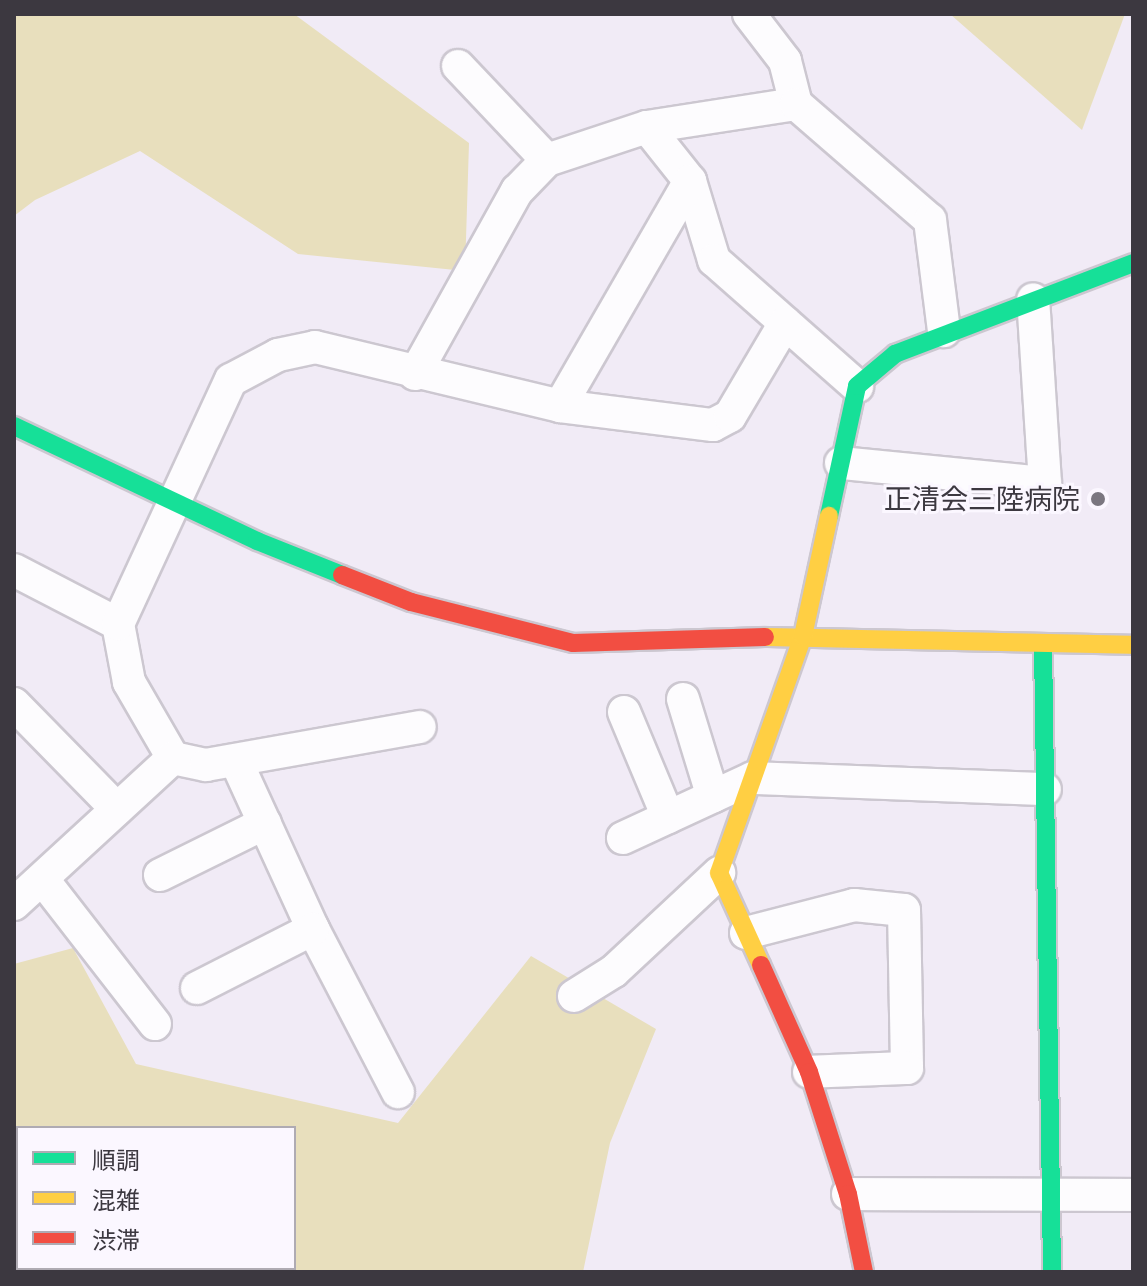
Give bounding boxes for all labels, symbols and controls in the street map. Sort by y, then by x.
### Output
place label: 正清会三陸病院 [884,482,1080,516]
marker: 正清会三陸病院 [1087,488,1109,510]
legend [16,1126,296,1270]
text: 順調 [92,1147,140,1174]
text: 混雑 [92,1187,140,1214]
text: 渋滞 [92,1227,140,1254]

